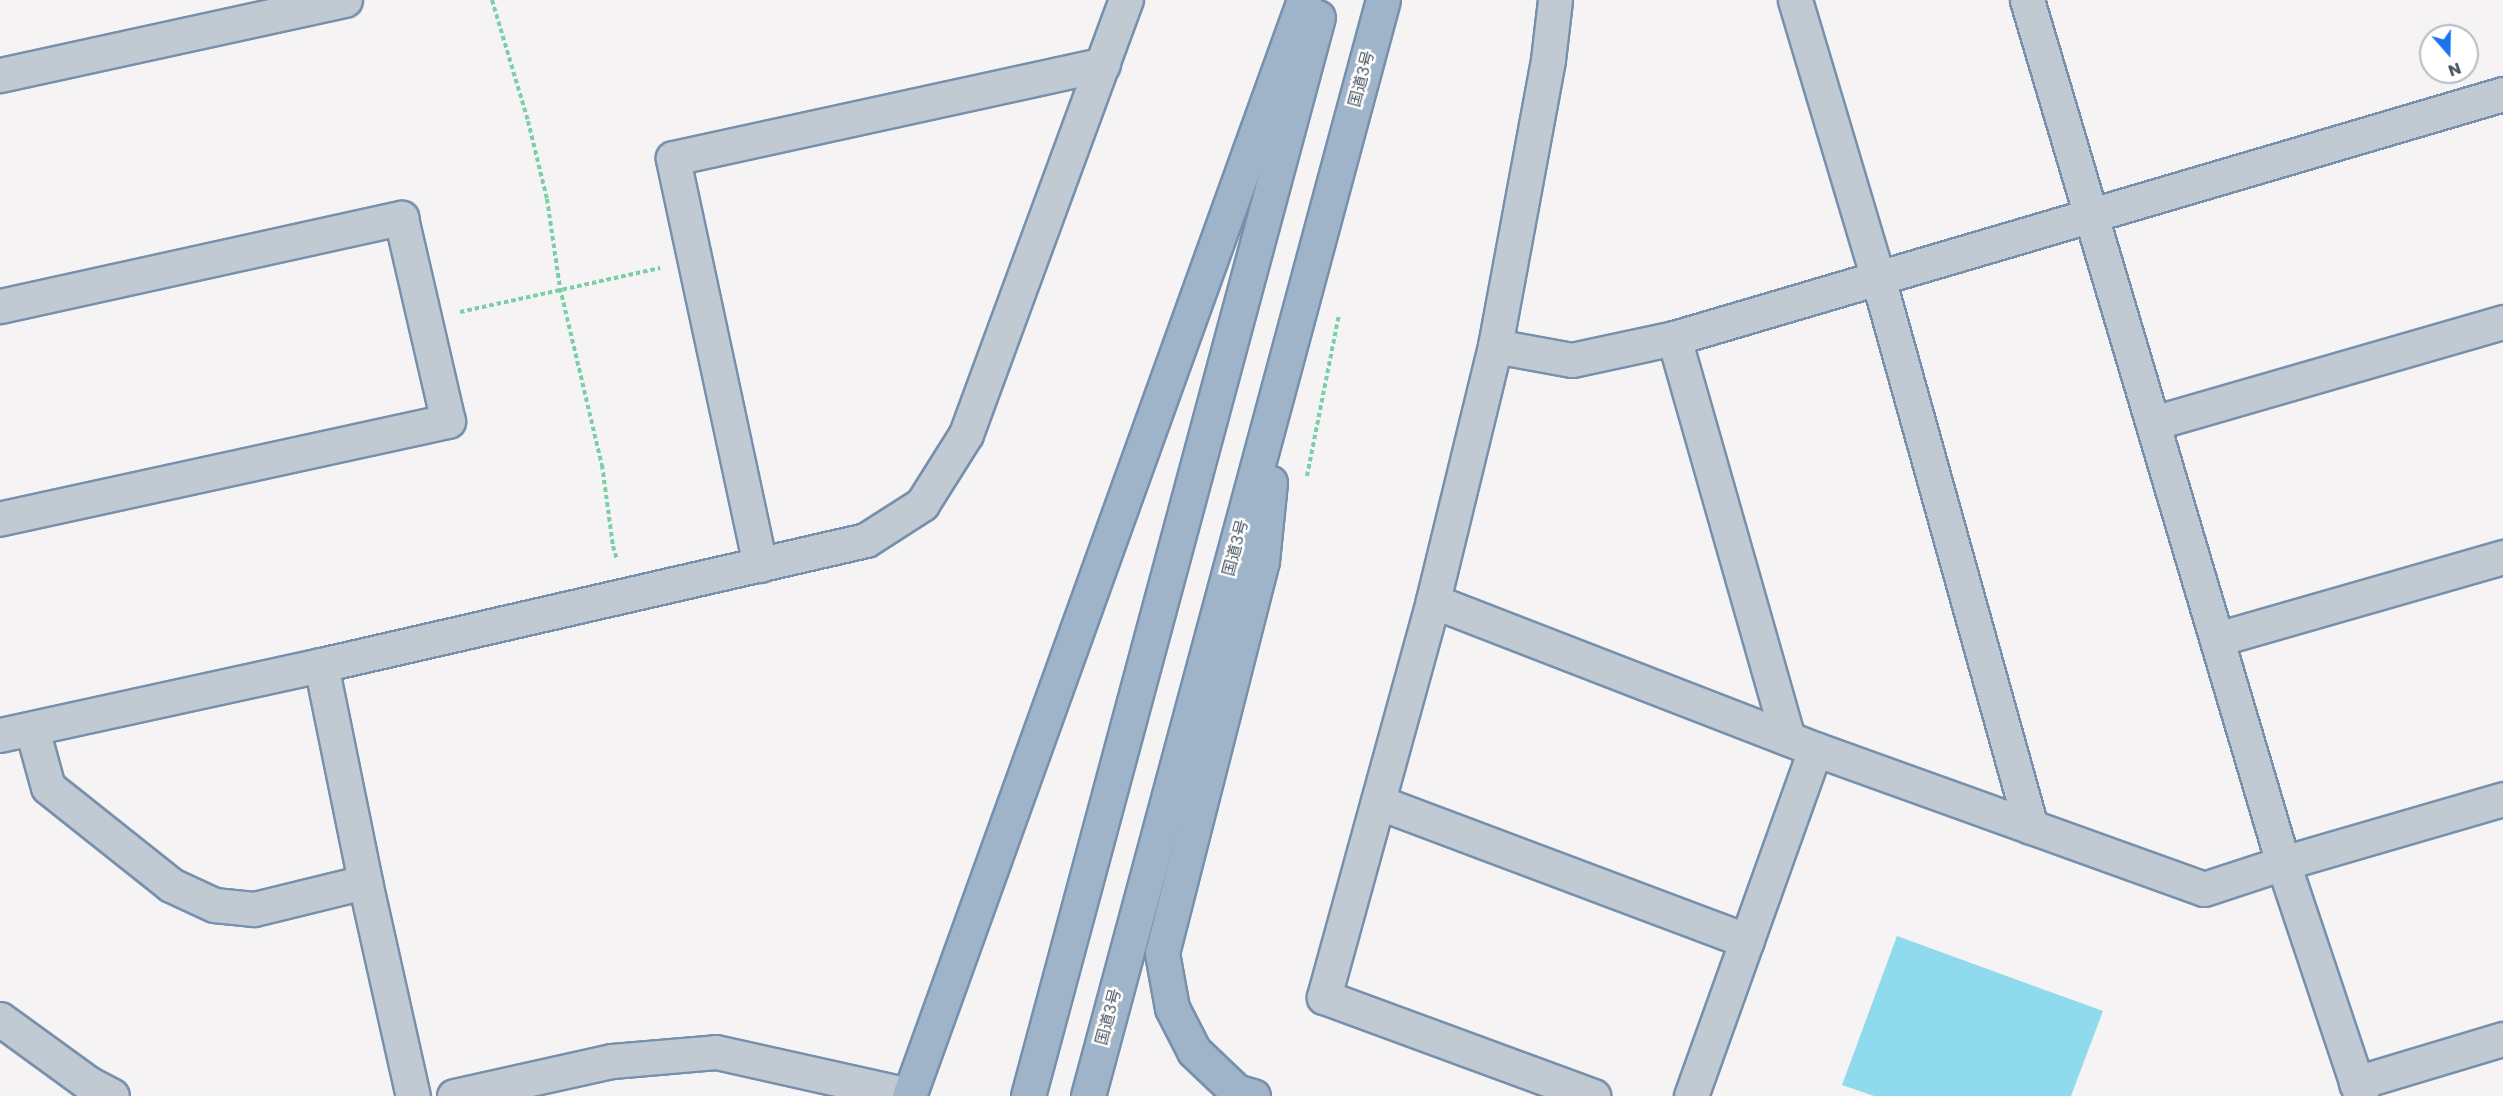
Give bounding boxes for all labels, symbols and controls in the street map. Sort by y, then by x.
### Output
north arrow [2419,24,2479,84]
street label: 国道3号 [1345,49,1379,109]
text: N [2445,57,2464,82]
street label: 国道3号 [1219,518,1253,578]
street label: 国道3号 [1092,987,1126,1047]

